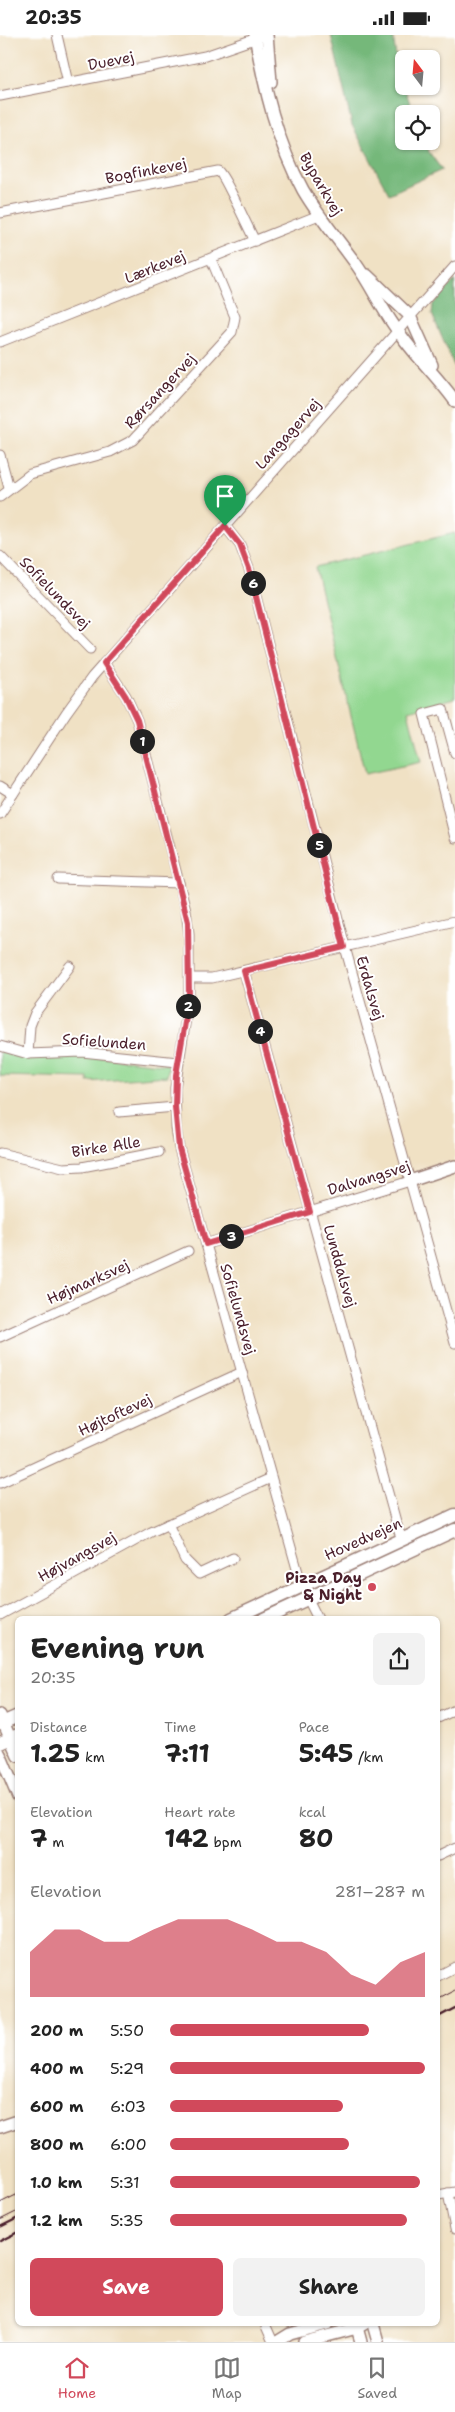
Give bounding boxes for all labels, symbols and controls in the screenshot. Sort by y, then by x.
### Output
text: 20:35 [25,5,82,30]
street label: Duevej [86,47,136,75]
north arrow [395,50,440,95]
map controls [395,50,440,150]
button: locate [395,105,440,150]
street label: Byparkvej [295,149,347,219]
street label: Bogfinkevej [104,153,188,189]
street label: Lærkevej [122,246,188,288]
street label: Rørsangervej [120,349,200,433]
street label: Langagervej [251,394,325,474]
pin [204,475,246,526]
icon: arrive [211,482,239,510]
street label: Sofielundsvej [15,552,95,634]
pin: 6 [240,571,266,595]
text: 6 [249,574,258,592]
pin: 1 [130,729,154,753]
text: 1 [139,732,146,750]
pin: 5 [306,833,332,857]
text: 5 [315,836,324,854]
street label: Erdalsvej [351,954,389,1022]
pin: 2 [176,993,200,1019]
text: 2 [184,997,193,1015]
pin: 4 [248,1019,272,1043]
text: 4 [256,1022,265,1040]
street label: Sofielunden [61,1029,147,1055]
street label: Birke Alle [70,1132,142,1162]
street label: Dalvangsvej [325,1156,413,1200]
street label: Lunddalsvej [319,1222,361,1310]
pin: 3 [218,1223,244,1249]
text: 3 [227,1227,236,1245]
street label: Højmarksvej [44,1255,132,1309]
street label: Sofielundsvej [215,1261,261,1357]
street label: Højtoftevej [75,1389,155,1441]
street label: Hovedvejen [321,1513,405,1565]
street label: Højvangsvej [34,1527,120,1587]
place label: Pizza Day & Night [285,1568,362,1605]
marker: Pizza Day & Night [366,1581,378,1593]
text: Evening run [30,1629,205,1667]
button: share [373,1633,425,1685]
text: 20:35 [30,1667,76,1688]
text: Distance [30,1718,87,1736]
text: Time [164,1718,196,1736]
text: Pace [299,1718,329,1736]
text: 1.25 [30,1736,80,1770]
text: 7:11 [164,1736,210,1770]
text: 5:45 [299,1736,353,1770]
text: km [80,1748,105,1766]
text: /km [353,1748,383,1766]
text: Elevation [30,1803,93,1821]
text: Heart rate [164,1803,236,1821]
text: kcal [299,1803,326,1821]
text: 7 [30,1821,48,1855]
text: 142 [164,1821,209,1855]
text: 80 [299,1821,334,1855]
text: m [48,1833,64,1851]
text: bpm [209,1833,242,1851]
text: Elevation [30,1881,102,1902]
text: 281–287 m [334,1881,425,1902]
text: 200 m [30,2020,83,2041]
text: 5:50 [110,2020,144,2041]
text: 400 m [30,2058,84,2079]
text: 5:29 [110,2058,144,2079]
text: 600 m [30,2096,84,2117]
text: 6:03 [110,2096,146,2117]
text: 800 m [30,2134,84,2155]
text: 6:00 [110,2134,147,2155]
text: 1.0 km [30,2172,82,2193]
text: 5:31 [110,2172,140,2193]
text: 1.2 km [30,2210,83,2231]
text: 5:35 [110,2210,143,2231]
button: Save [30,2258,223,2316]
button: Share [233,2258,425,2316]
tab: Home [58,2354,96,2402]
tab: Map [212,2354,242,2402]
tab: Saved [357,2354,397,2402]

